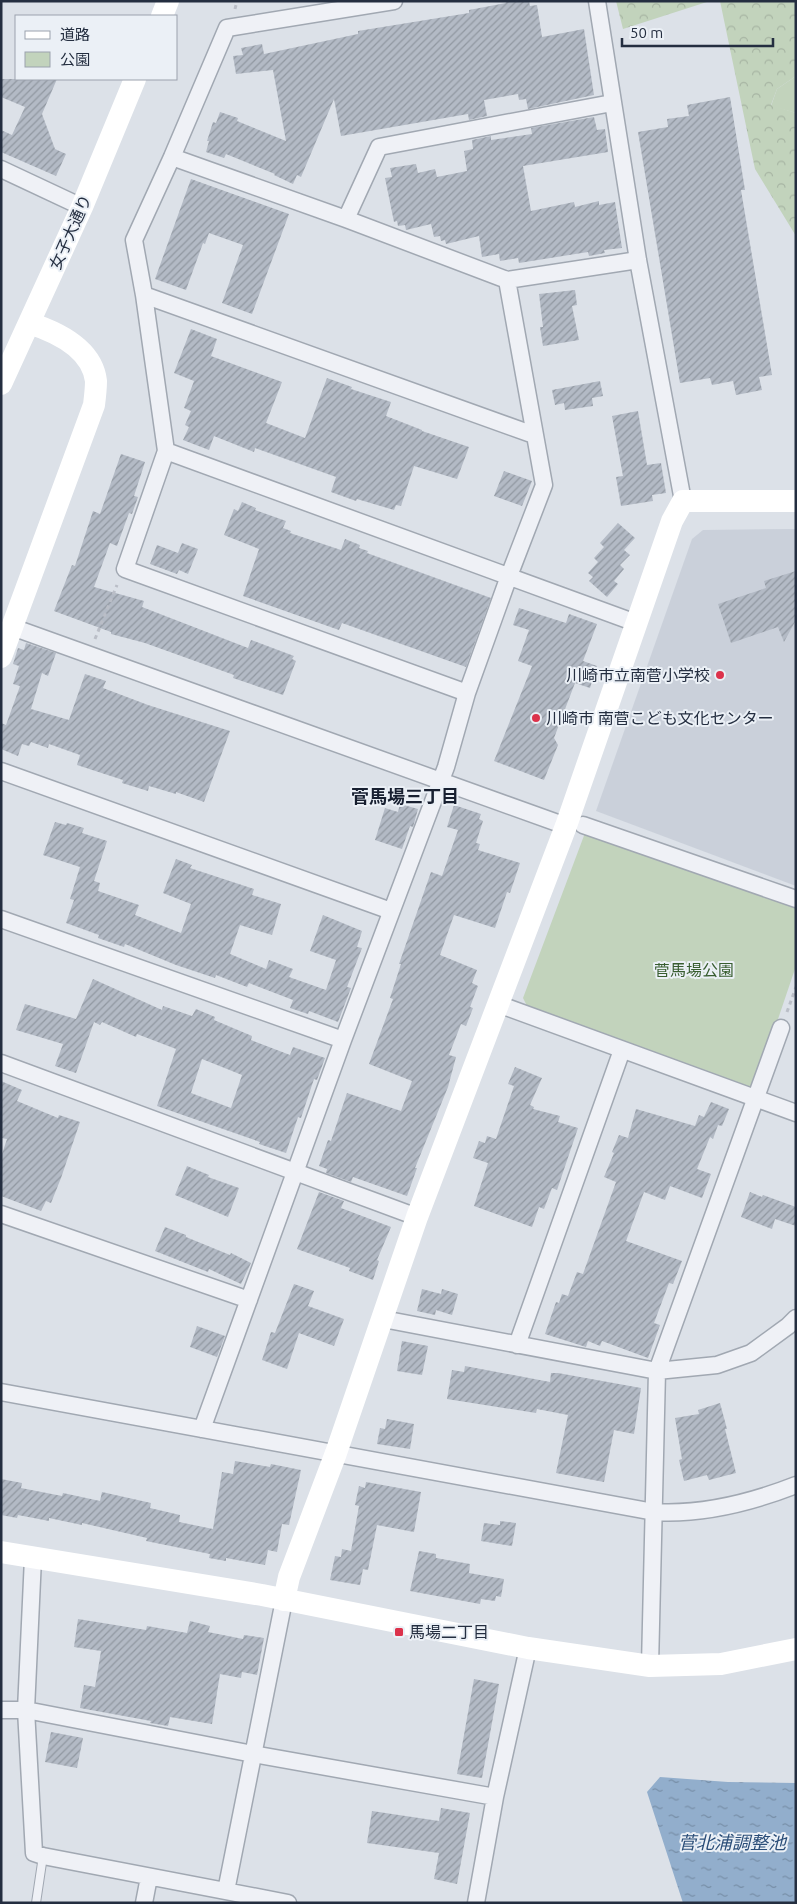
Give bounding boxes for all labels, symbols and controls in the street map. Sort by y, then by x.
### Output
legend [15,15,178,80]
scale bar [622,15,773,47]
text: 50 m [630,24,663,41]
text: 道路 [60,26,90,43]
text: 公園 [60,51,90,68]
street label: 女子大通り [46,192,94,272]
place label: 川崎市立南菅小学校 [566,666,710,684]
marker: 川崎市立南菅小学校 [714,669,726,681]
place label: 川崎市 南菅こども文化センター [546,709,774,727]
marker: 川崎市 南菅こども文化センター [530,712,542,724]
district label: 菅馬場三丁目 [351,786,459,806]
park label: 菅馬場公園 [654,961,734,979]
place label: 馬場二丁目 [409,1623,489,1641]
marker: 馬場二丁目 [393,1626,405,1638]
water label: 菅北浦調整池 [678,1832,788,1852]

